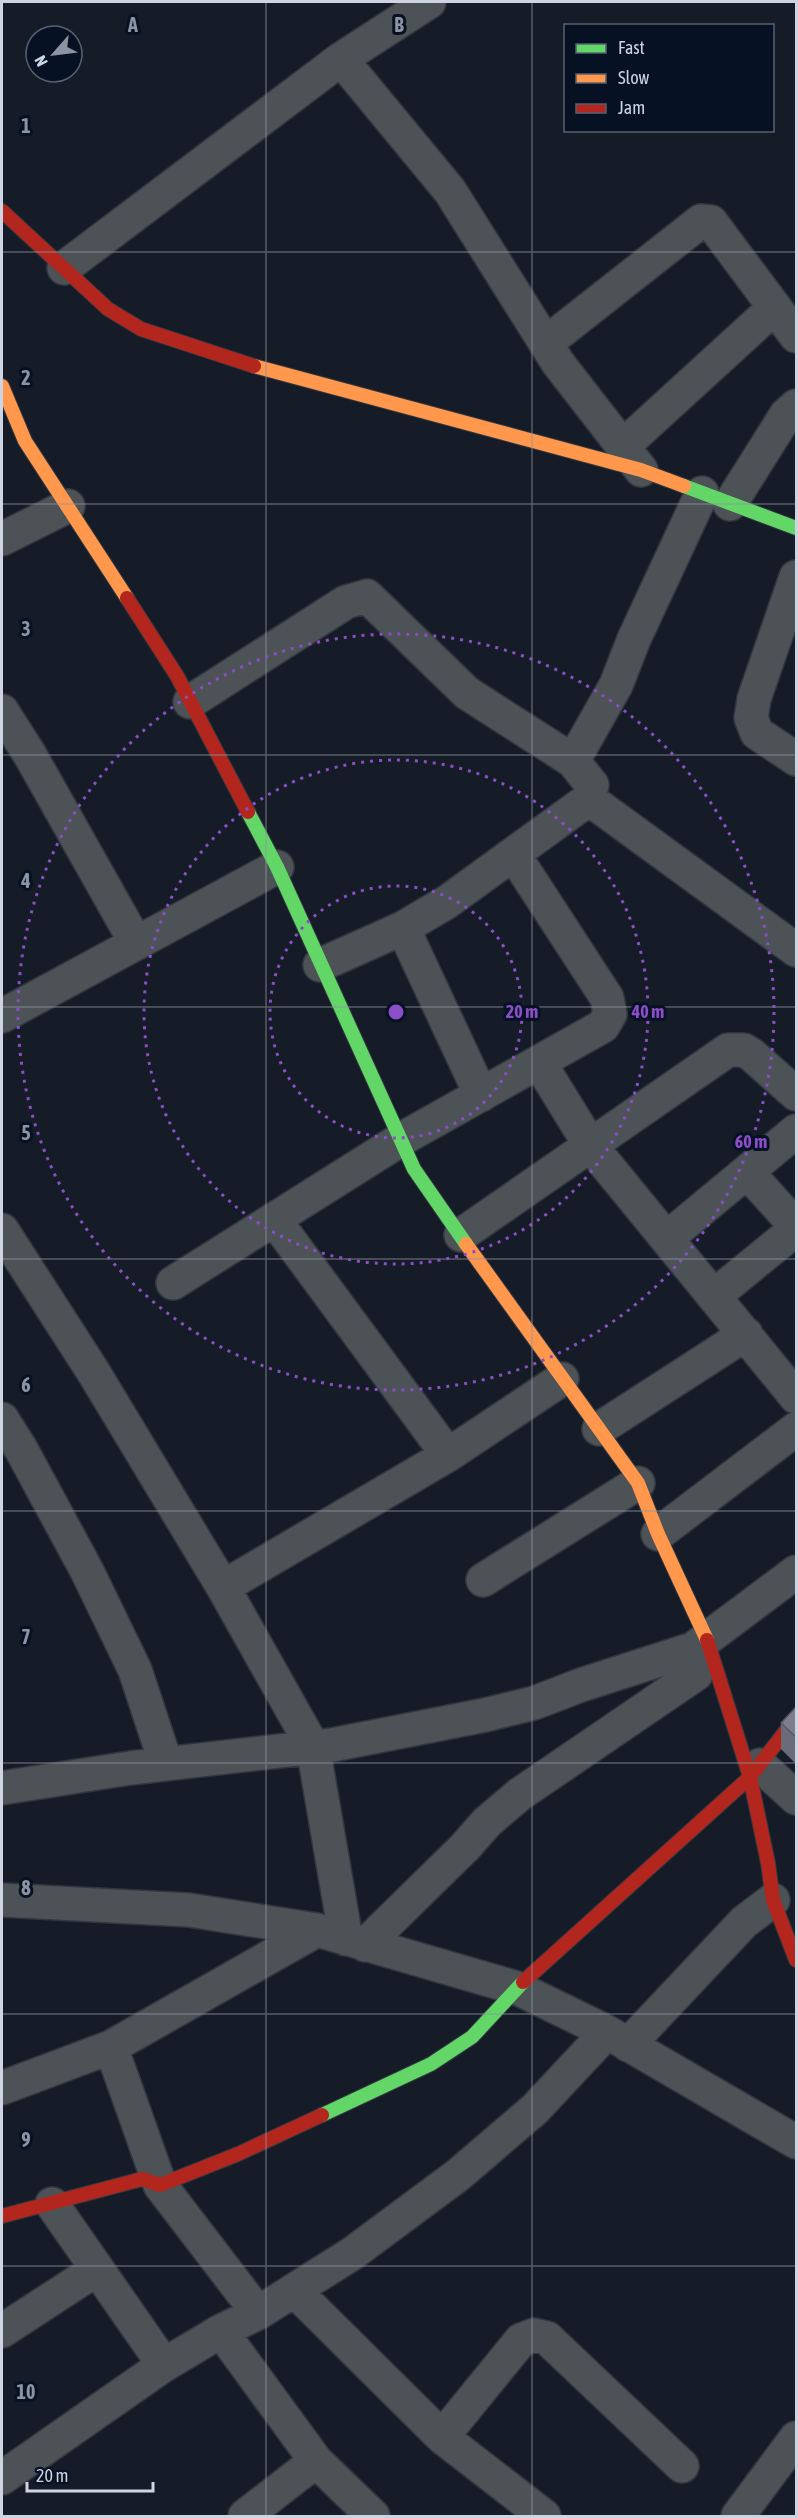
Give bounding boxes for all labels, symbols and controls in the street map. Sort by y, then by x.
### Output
text: A [127,13,138,36]
text: B [394,13,404,36]
north arrow [24,24,84,84]
legend [564,24,774,132]
text: Fast [618,37,645,58]
text: N [31,53,51,69]
text: Slow [618,67,649,88]
text: Jam [618,97,645,118]
text: 1 [21,114,31,137]
text: 2 [21,366,31,389]
text: 3 [21,617,31,640]
text: 4 [20,869,31,892]
text: 20 m [506,1001,538,1022]
text: 40 m [631,1001,664,1022]
centre of rings [386,1002,406,1022]
text: 5 [21,1121,31,1144]
text: 60 m [735,1131,767,1152]
text: 6 [21,1373,31,1396]
text: 7 [21,1625,31,1648]
text: 8 [21,1876,31,1899]
text: 9 [21,2128,31,2151]
text: 10 [17,2380,35,2403]
scale bar [27,2455,153,2493]
text: 20 m [36,2465,68,2486]

